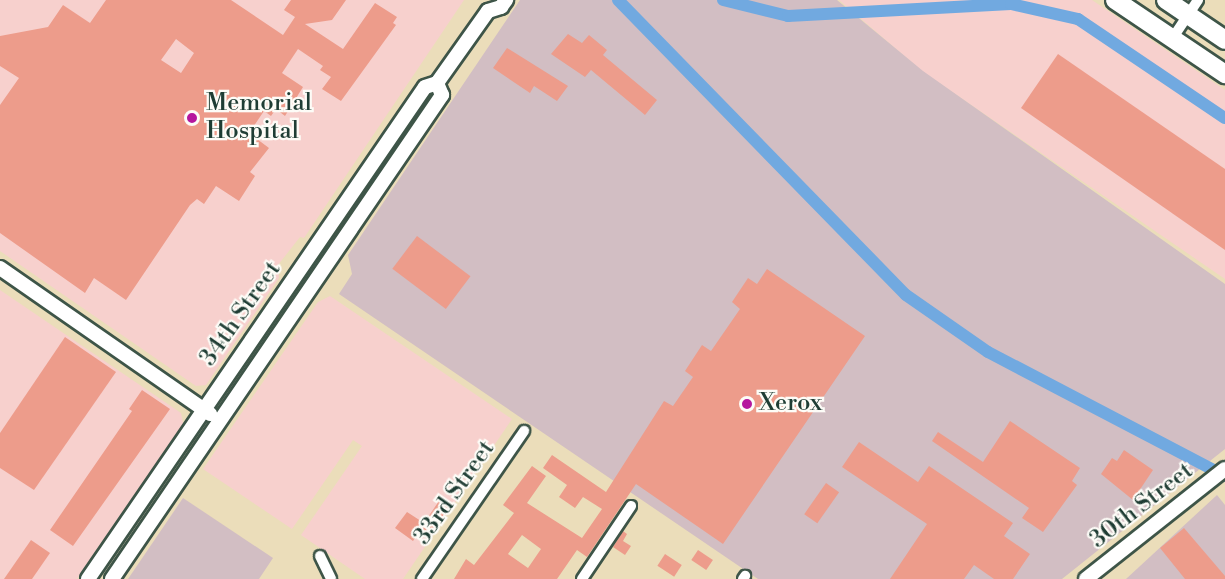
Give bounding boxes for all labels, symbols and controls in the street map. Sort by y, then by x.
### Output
place label: Memorial Hospital [206,90,312,146]
marker: Memorial Hospital [183,109,201,127]
street label: 34th Street [194,256,288,372]
place label: Xerox [759,390,822,418]
marker: Xerox [740,397,754,411]
street label: 33rd Street [409,435,501,551]
street label: 30th Street [1085,457,1199,555]

